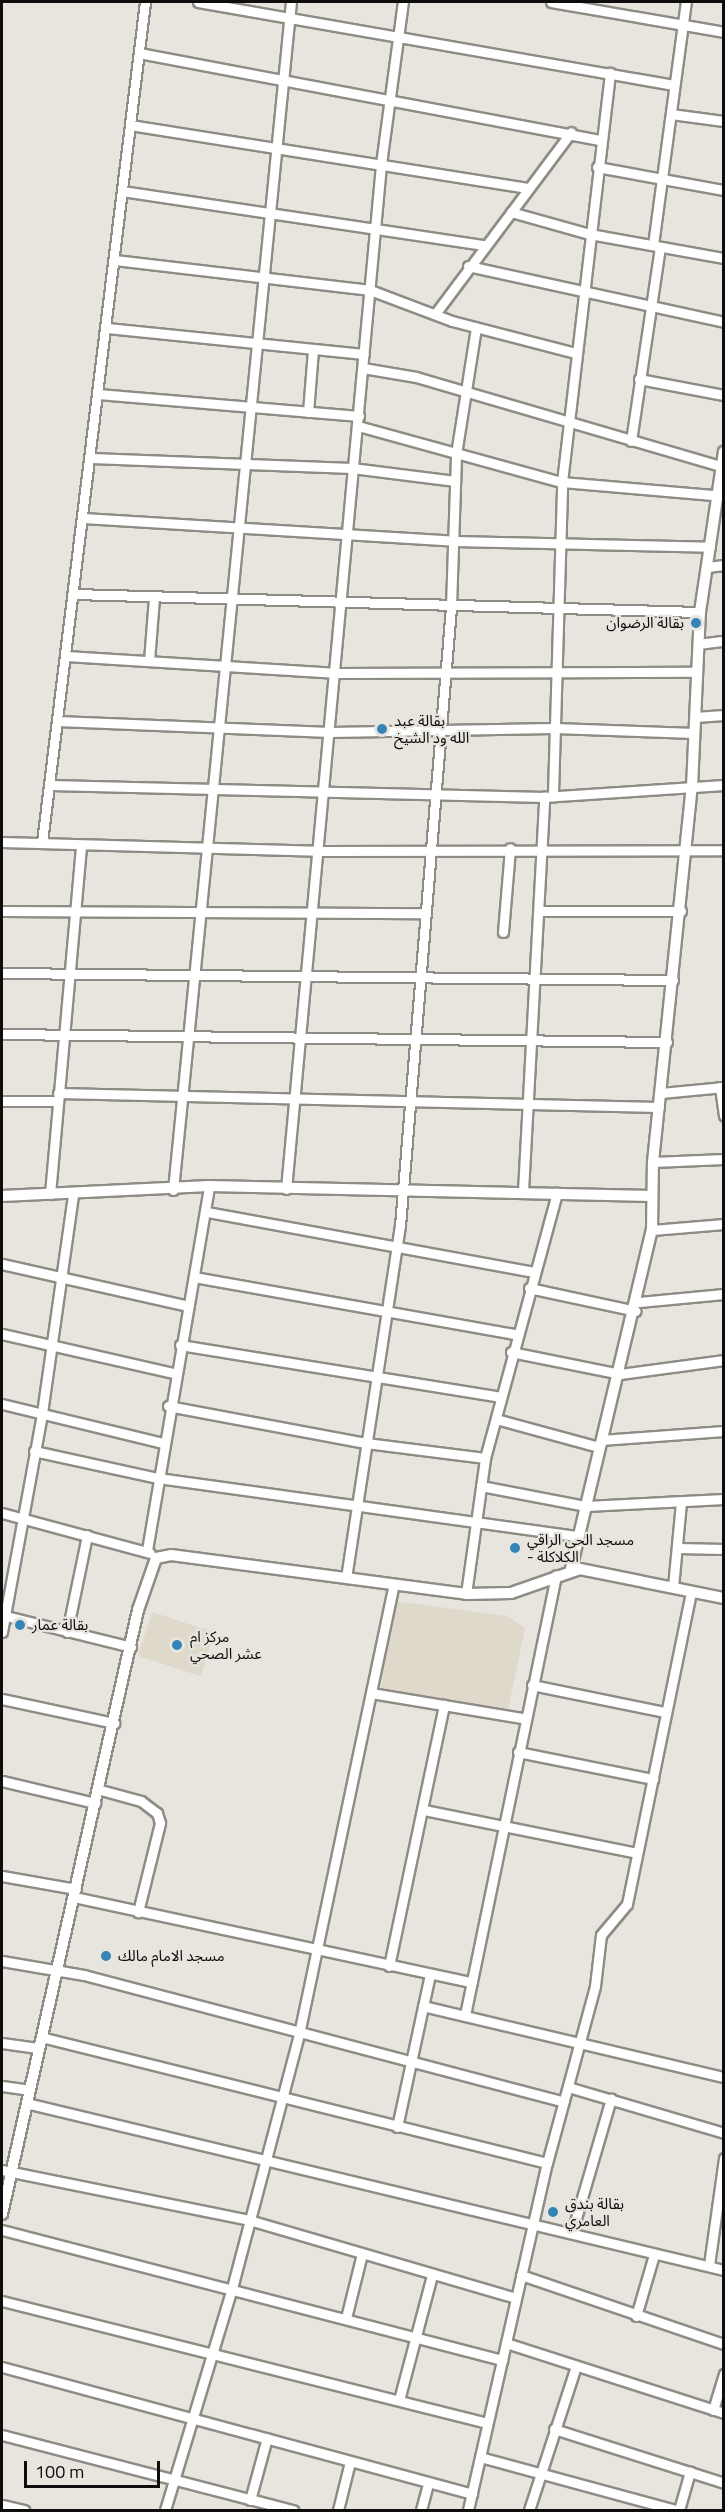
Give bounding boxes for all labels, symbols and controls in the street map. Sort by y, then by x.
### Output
place label: بقالة الرضوان [606,614,684,632]
marker: بقالة الرضوان [689,616,703,630]
place label: بقالة عبد الله ود الشيخ [394,711,469,746]
marker: بقالة عبد الله ود الشيخ [375,722,389,736]
place label: مسجد الحي الراقي - الكلاكلة [527,1530,634,1565]
marker: مسجد الحي الراقي - الكلاكلة [508,1541,522,1555]
place label: بقالة عمار [32,1616,88,1634]
marker: بقالة عمار [13,1618,27,1632]
place label: مركز ام عشر الصحي [190,1627,262,1662]
marker: مركز ام عشر الصحي [168,1636,186,1654]
place label: مسجد الامام مالك [118,1947,225,1965]
marker: مسجد الامام مالك [99,1949,113,1963]
place label: بقالة بندق العامري [565,2194,624,2229]
marker: بقالة بندق العامري [546,2205,560,2219]
scale bar [27,2449,164,2487]
text: 100 m [35,2458,84,2485]

